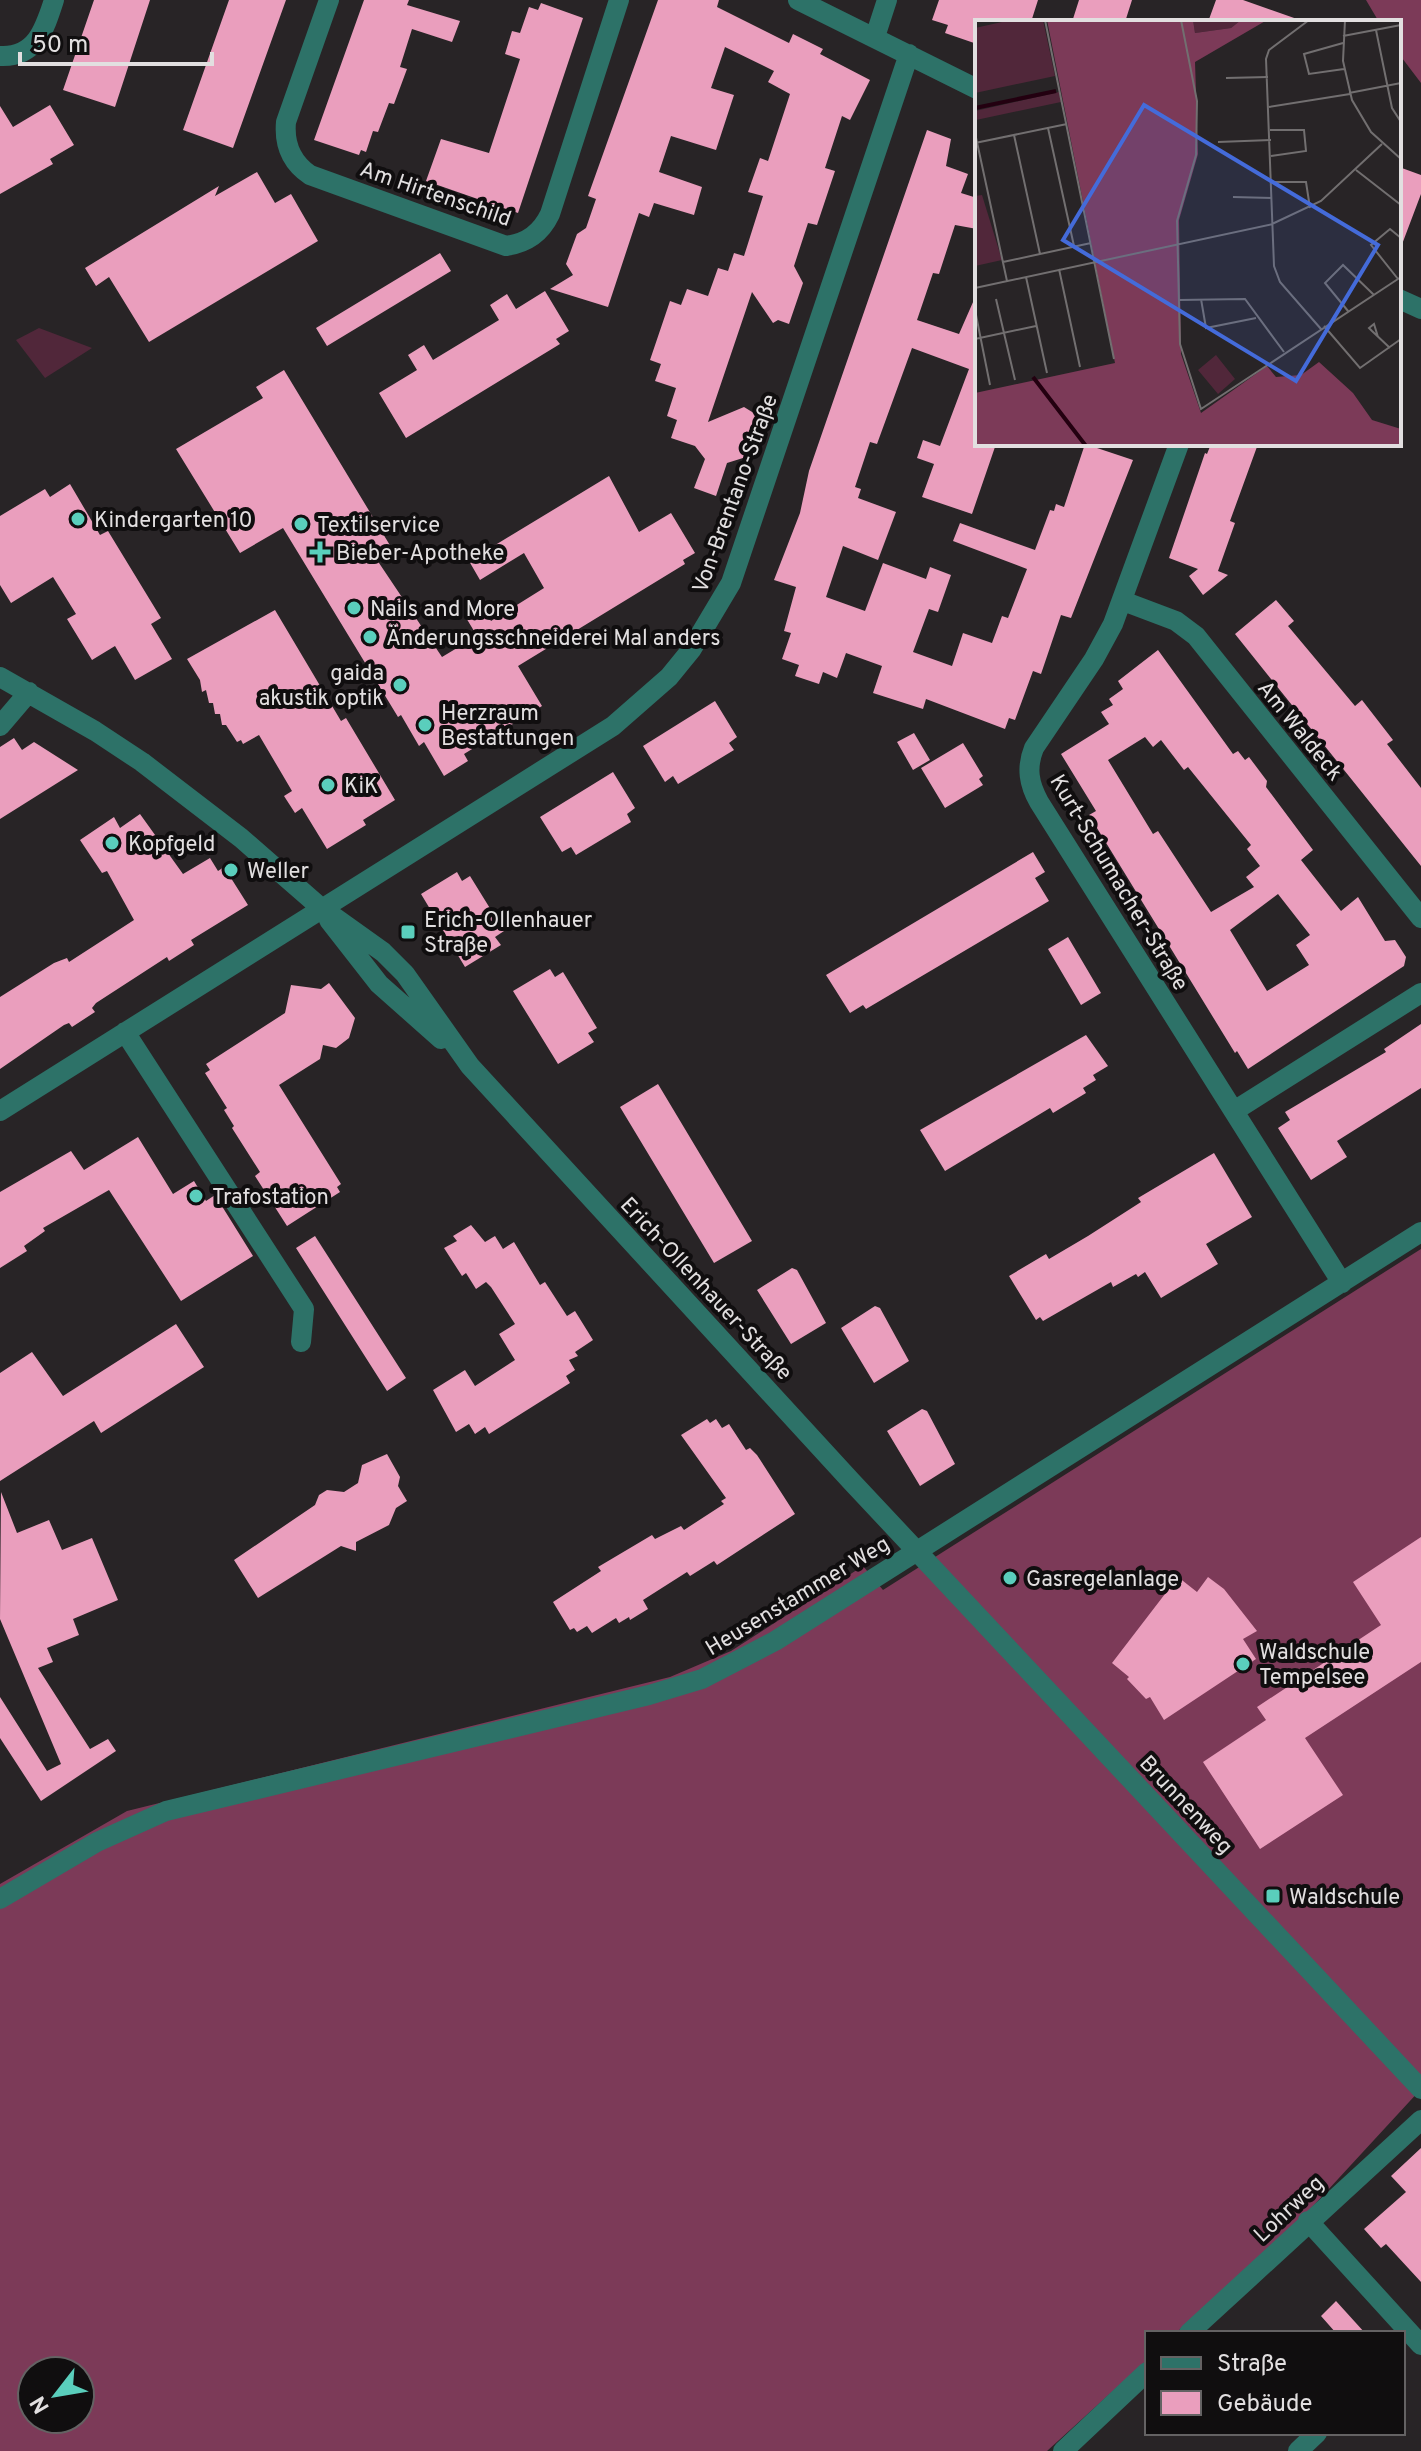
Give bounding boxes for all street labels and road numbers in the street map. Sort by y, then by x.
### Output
street label: Am Hirtenschild [356,157,514,234]
street label: Von-Brentano-Straße [688,391,785,597]
street label: Am Waldeck [1251,676,1348,787]
street label: Kurt-Schumacher-Straße [1043,770,1193,996]
street label: Erich-Ollenhauer-Straße [613,1193,797,1387]
street label: Heusenstammer Weg [701,1531,895,1663]
street label: Brunnenweg [1133,1751,1238,1861]
street label: Lohrweg [1249,2171,1330,2249]

